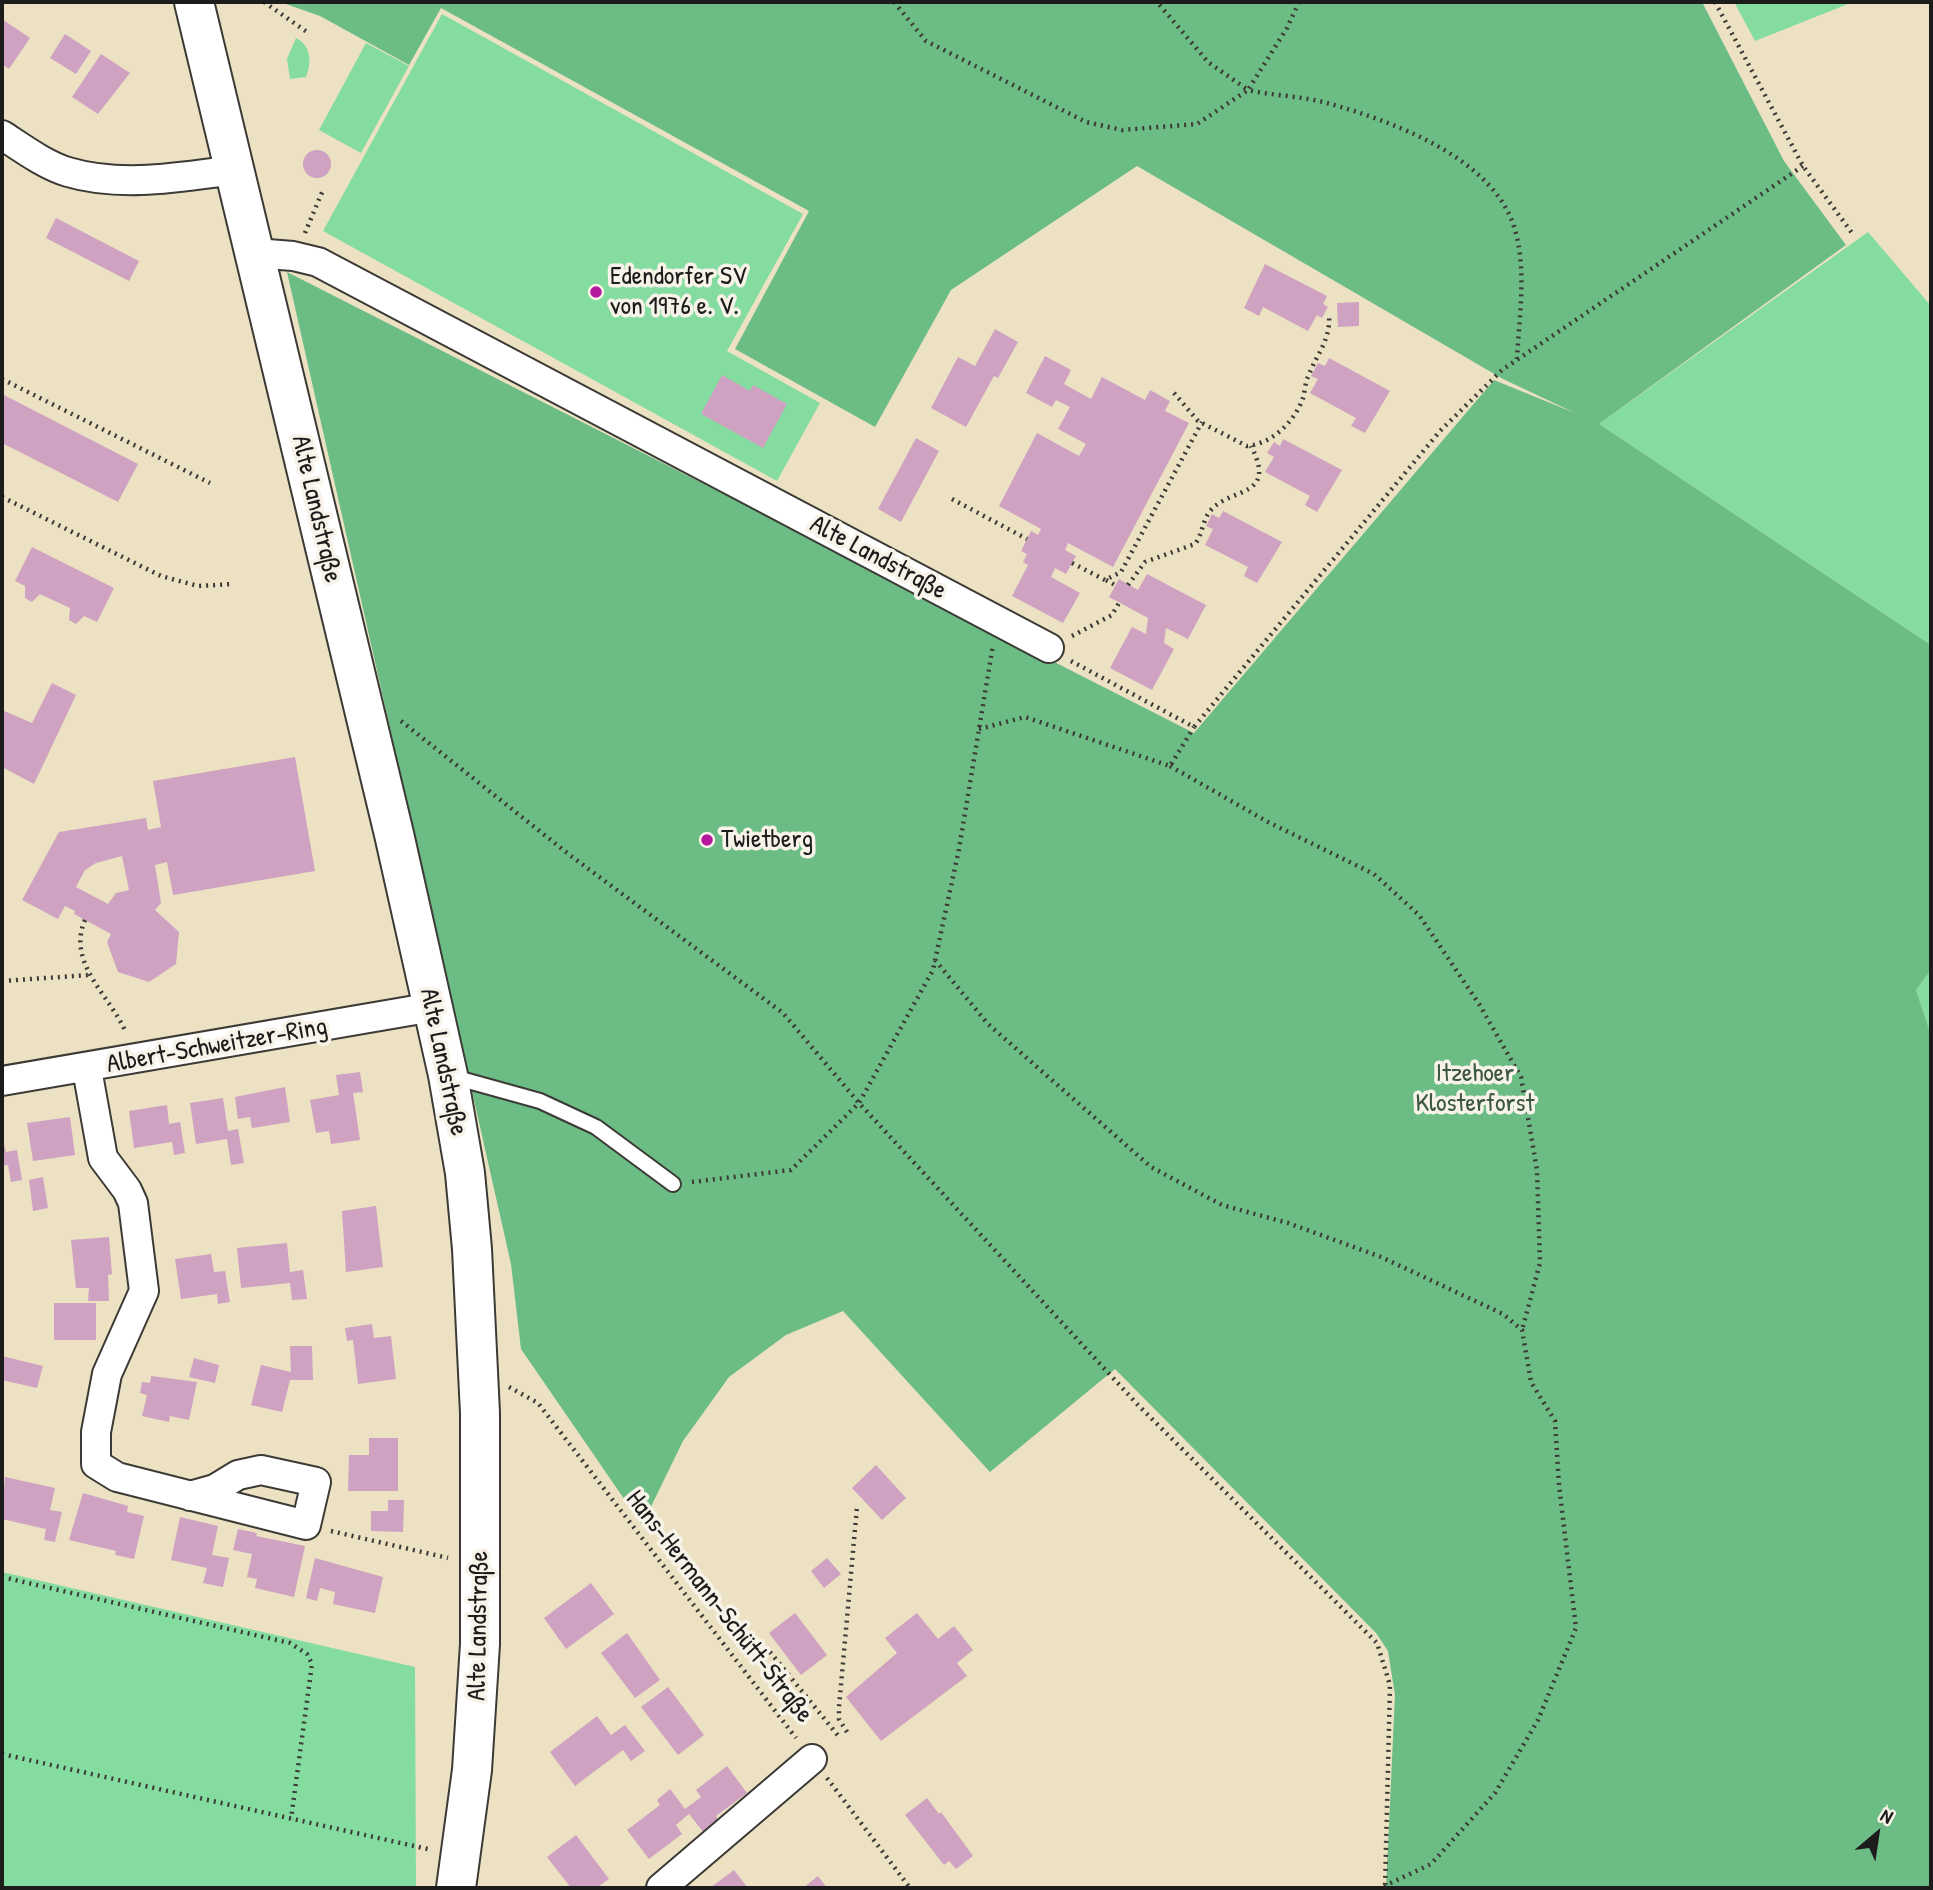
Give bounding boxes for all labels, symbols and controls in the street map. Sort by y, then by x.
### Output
place label: Edendorfer SV von 1976 e. V. [610,261,747,322]
marker: Edendorfer SV von 1976 e. V. [588,284,604,300]
street label: Alte Landstraße [284,432,348,586]
street label: Alte Landstraße [805,509,951,607]
place label: Twietberg [721,824,813,856]
marker: Twietberg [699,832,715,848]
street label: Alte Landstraße [412,985,474,1139]
street label: Albert-Schweitzer-Ring [104,1011,330,1081]
park label: Itzehoer Klosterforst [1415,1058,1535,1120]
street label: Hans-Hermann-Schütt-Straße [619,1485,819,1729]
street label: Alte Landstraße [462,1551,496,1701]
north arrow [1842,1799,1912,1869]
text: N [1876,1802,1898,1829]

